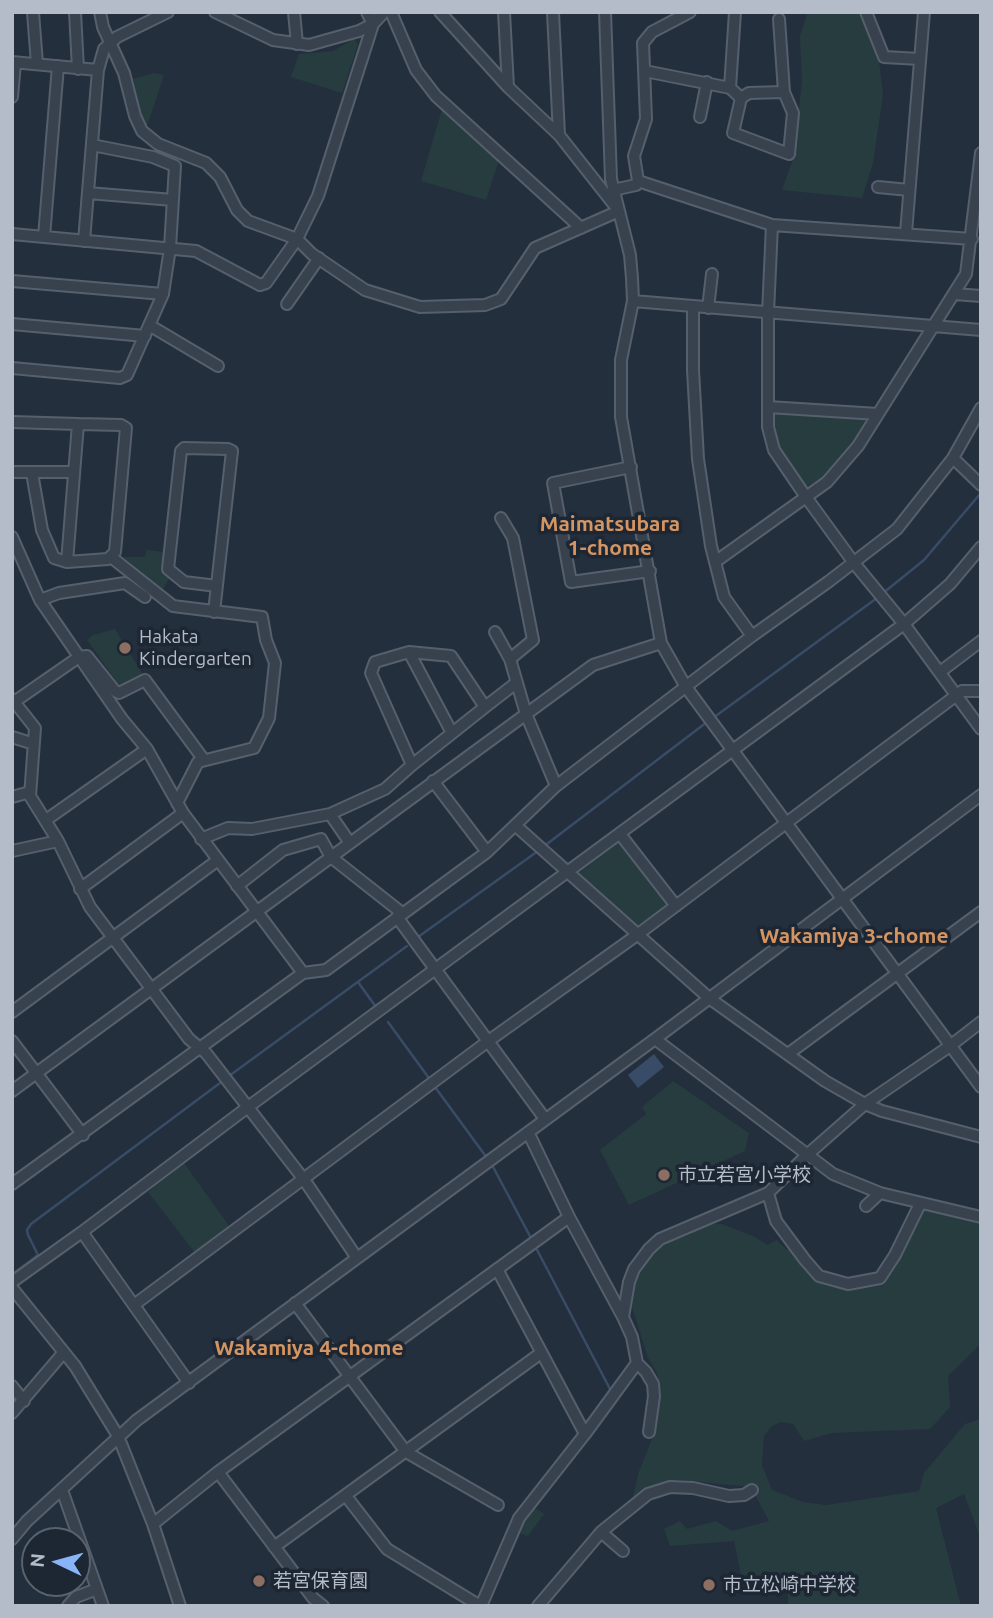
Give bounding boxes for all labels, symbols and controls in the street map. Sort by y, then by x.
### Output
district label: Maimatsubara 1-chome [540,511,680,561]
place label: Hakata Kindergarten [139,626,252,670]
marker: Hakata Kindergarten [117,640,133,656]
district label: Wakamiya 3-chome [759,923,949,949]
place label: 市立若宮小学校 [678,1164,811,1186]
marker: 市立若宮小学校 [656,1167,672,1183]
district label: Wakamiya 4-chome [214,1335,404,1361]
north arrow [21,1527,91,1597]
text: N [25,1552,49,1568]
place label: 若宮保育園 [273,1570,368,1592]
marker: 若宮保育園 [251,1573,267,1589]
place label: 市立松崎中学校 [723,1574,856,1596]
marker: 市立松崎中学校 [701,1577,717,1593]

